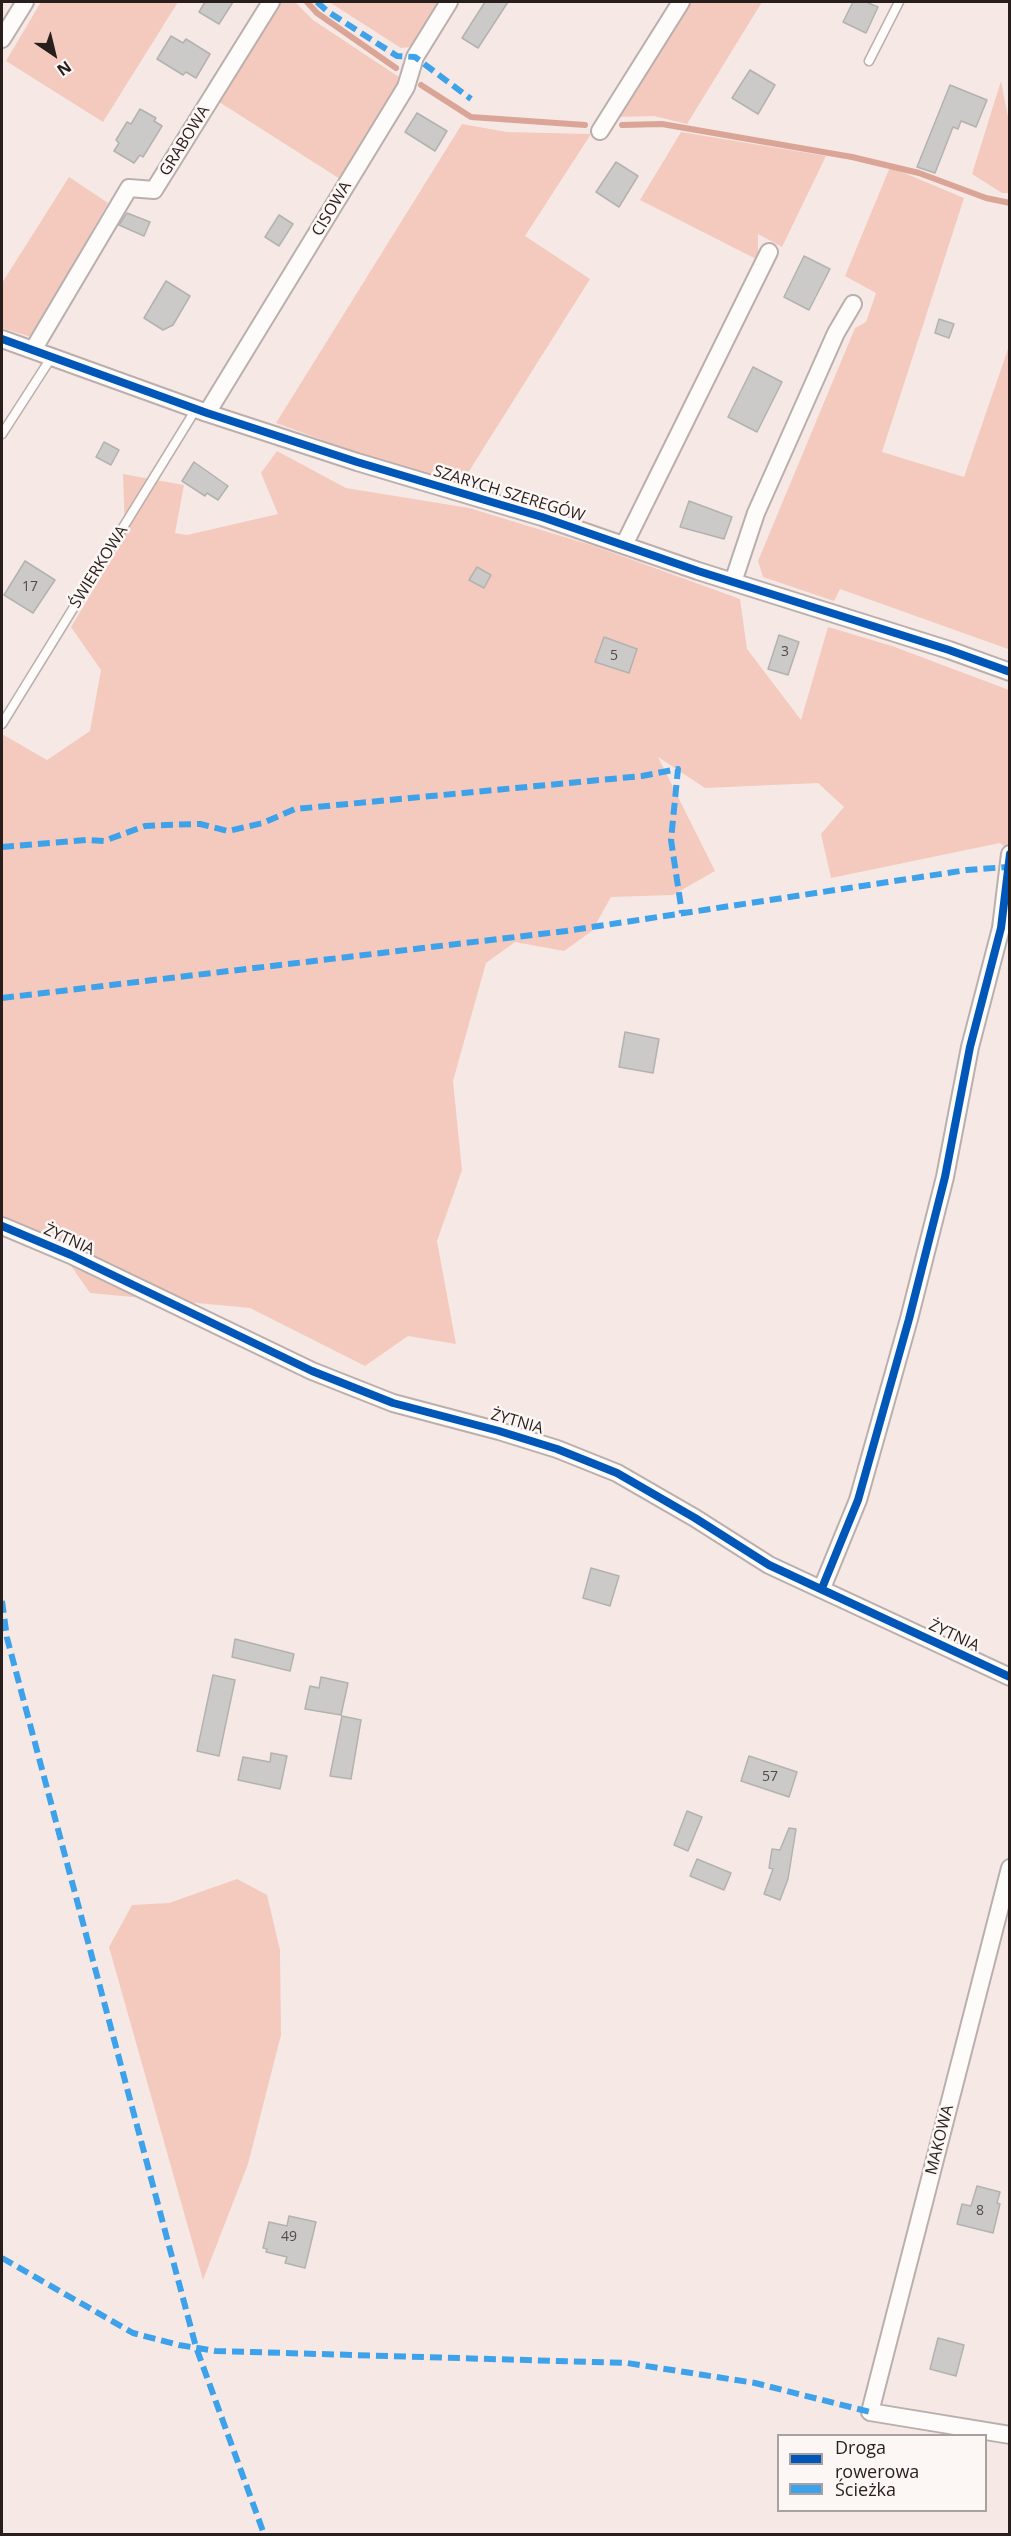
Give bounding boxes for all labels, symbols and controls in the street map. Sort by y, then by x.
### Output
north arrow [24,24,84,84]
text: N [53,56,76,81]
street label: GRABOWA [156,102,214,180]
street label: CISOWA [308,178,356,240]
street label: SZARYCH SZEREGÓW [431,462,587,526]
street label: ŚWIERKOWA [66,522,132,612]
house number: 17 [22,579,38,595]
house number: 3 [781,644,789,660]
house number: 5 [610,648,618,664]
street label: ŻYTNIA [41,1220,97,1260]
street label: ŻYTNIA [489,1405,545,1439]
street label: ŻYTNIA [926,1616,982,1656]
house number: 57 [762,1769,778,1785]
street label: MAKOWA [922,2103,958,2177]
house number: 8 [976,2203,984,2219]
house number: 49 [281,2229,297,2245]
legend [777,2434,987,2512]
text: Droga rowerowa [835,2435,919,2483]
text: Ścieżka [835,2477,896,2501]

